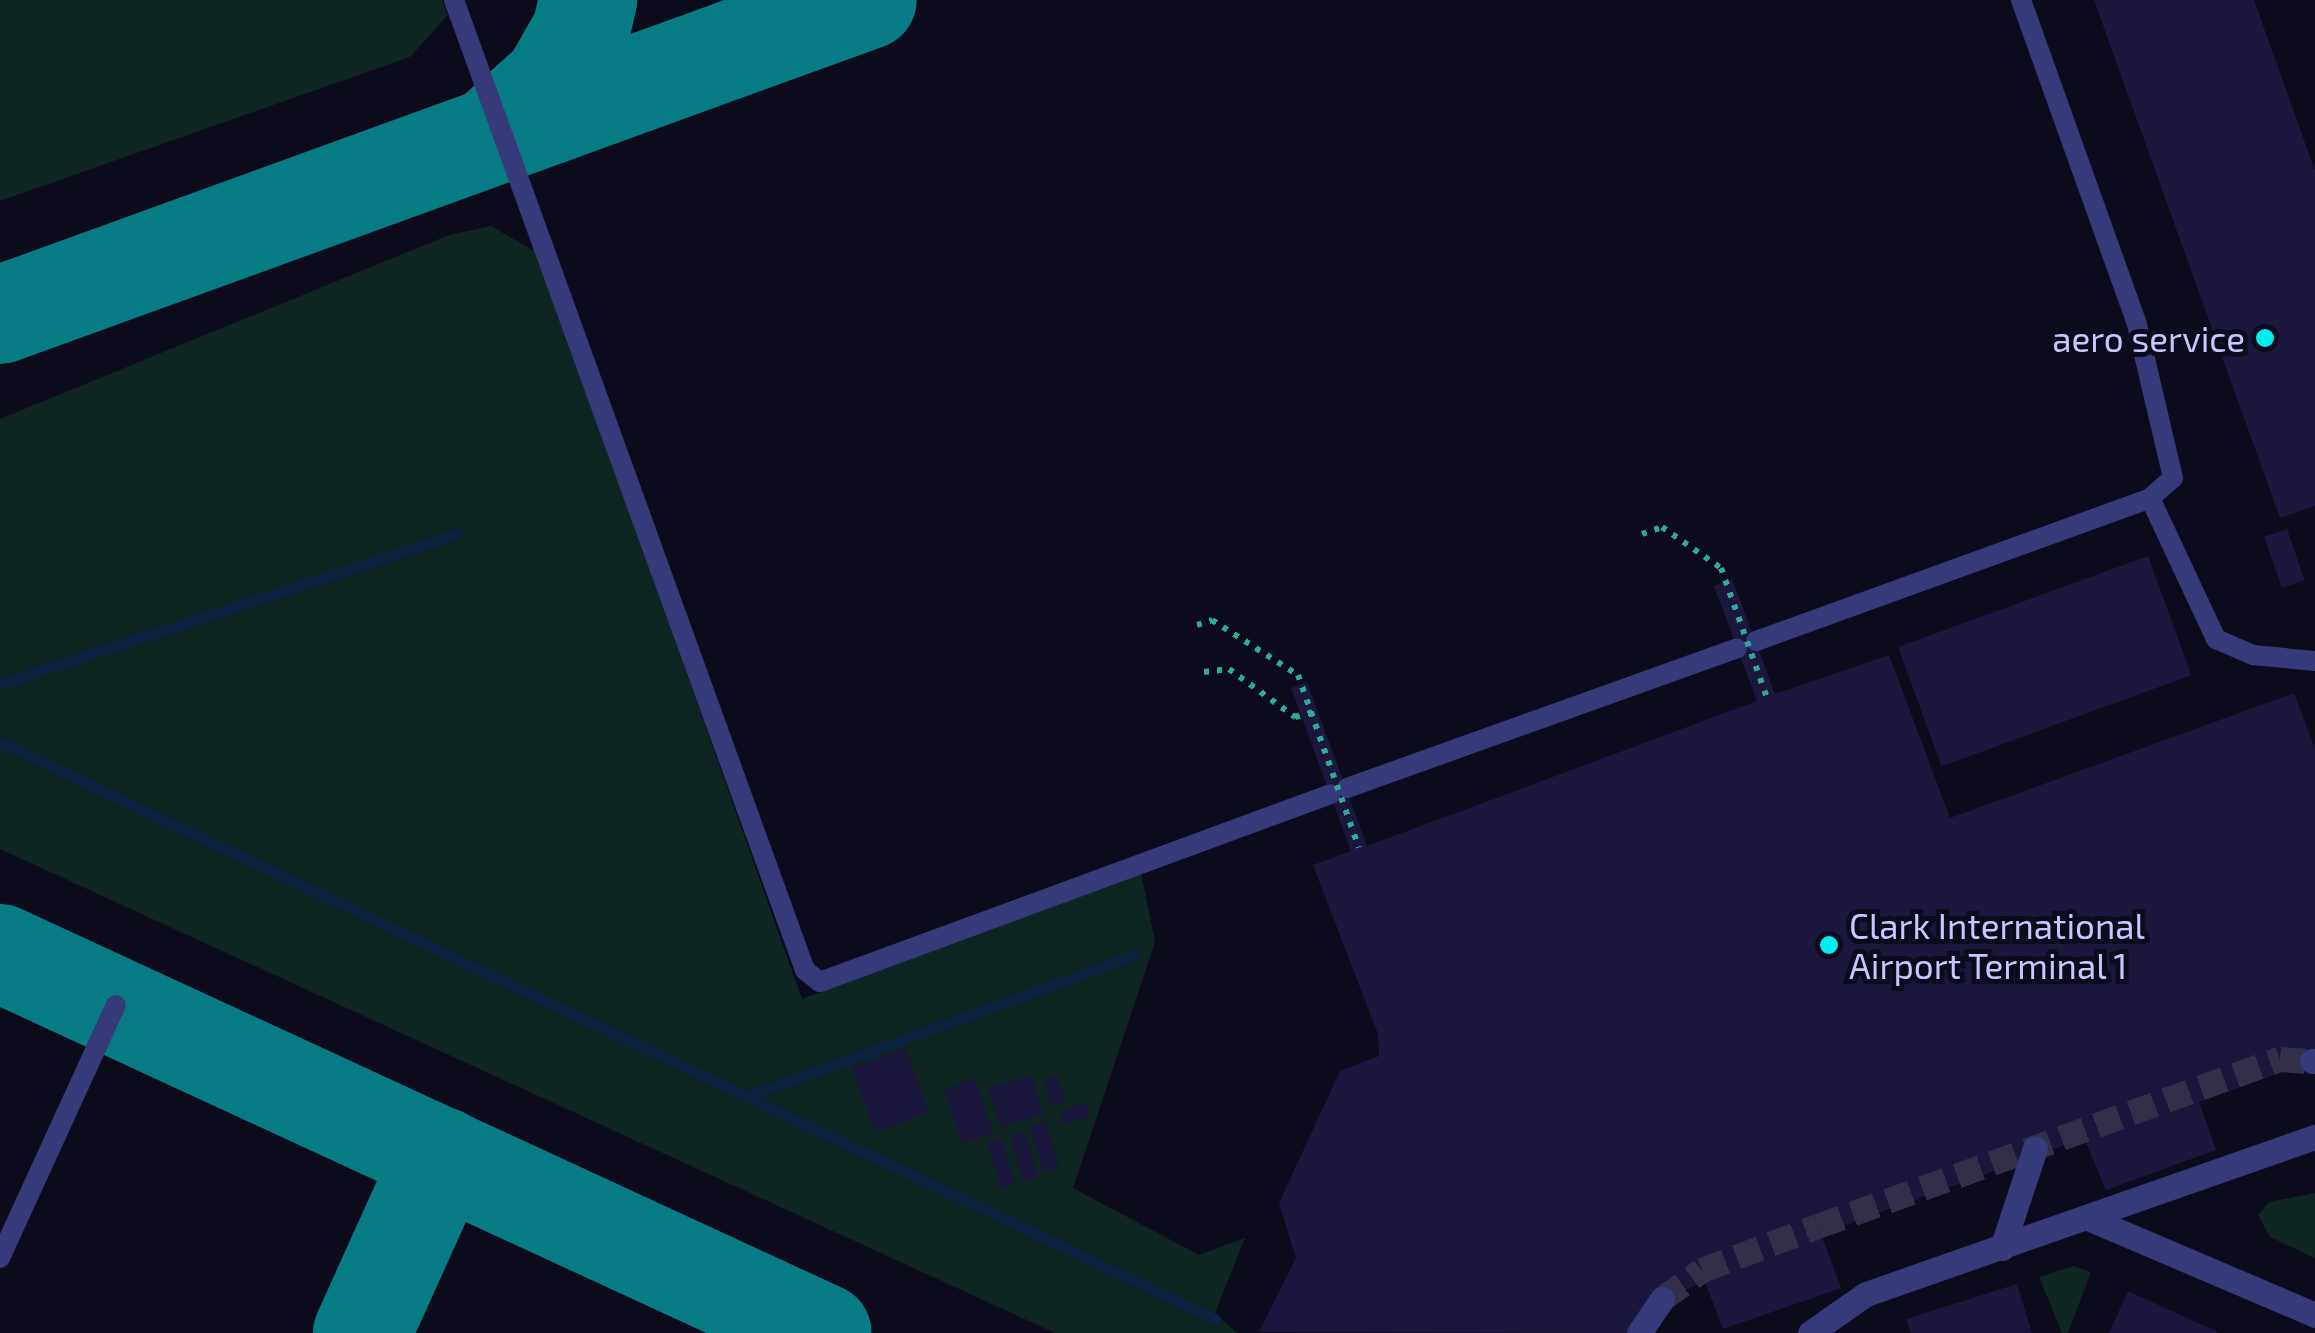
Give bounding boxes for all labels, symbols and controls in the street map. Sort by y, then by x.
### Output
place label: aero service [2052,317,2245,359]
marker: aero service [2254,327,2276,349]
place label: Clark International Airport Terminal 1 [1849,904,2145,986]
marker: Clark International Airport Terminal 1 [1818,934,1840,956]

